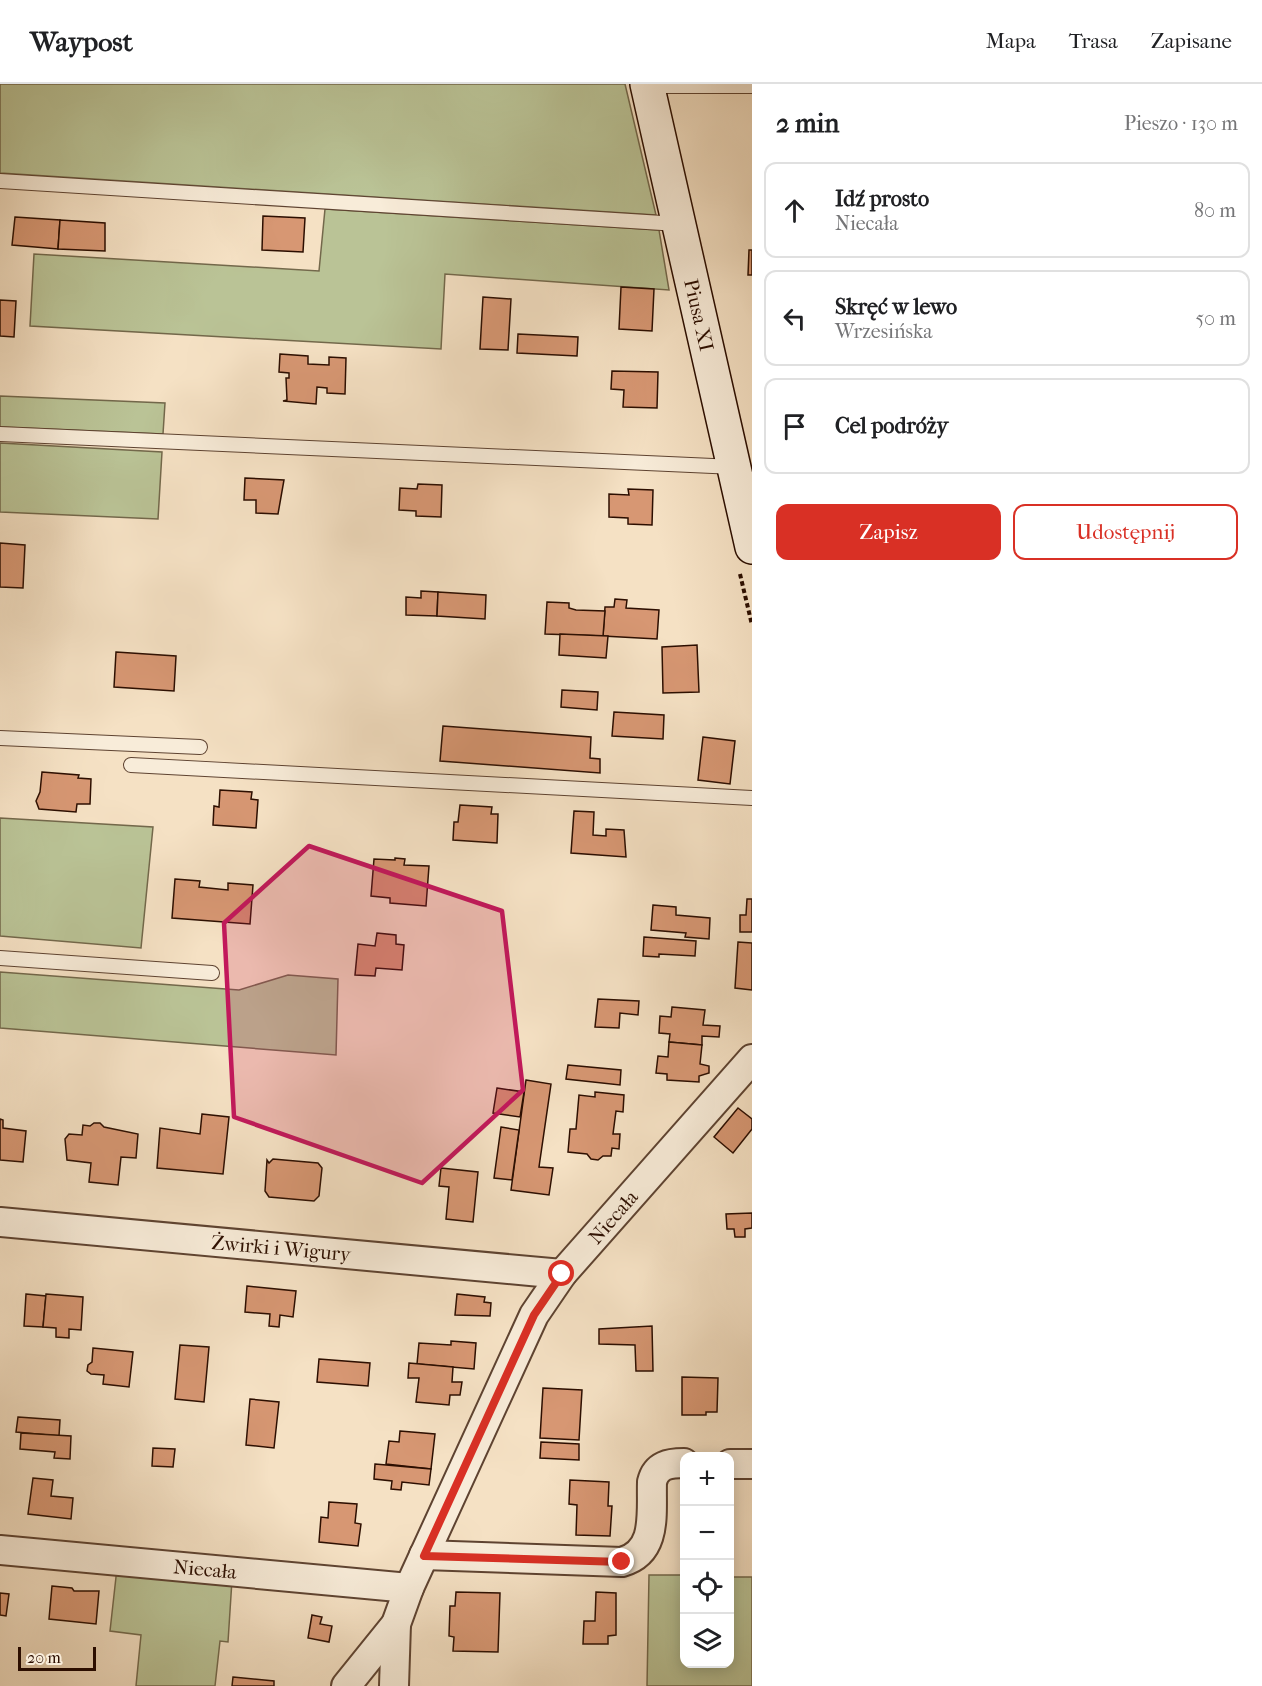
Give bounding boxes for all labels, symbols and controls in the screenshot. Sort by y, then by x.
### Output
text: Waypost [30,25,133,58]
text: Mapa [986,29,1036,53]
text: Trasa [1069,29,1118,53]
text: Zapisane [1151,29,1232,53]
text: 2 min [776,108,839,139]
text: Pieszo · 130 m [1124,112,1238,135]
text: Idź prosto [835,186,929,212]
icon: ahead [778,194,811,227]
text: 80 m [1194,199,1236,222]
text: Niecała [835,212,898,235]
street label: Piusa XI [679,277,718,354]
text: Skręć w lewo [835,294,957,320]
icon: left [778,302,811,335]
text: 50 m [1195,307,1236,330]
text: Wrzesińska [835,320,932,343]
icon: arrive [778,410,811,443]
text: Cel podróży [835,413,948,439]
button: Zapisz [776,504,1001,560]
button: Udostępnij [1013,504,1238,560]
street label: Niecała [584,1185,643,1249]
street label: Żwirki i Wigury [210,1230,353,1266]
route start [548,1260,574,1286]
map controls [680,1452,734,1668]
button: + [680,1452,734,1506]
button: − [680,1506,734,1560]
route end [608,1548,634,1574]
street label: Niecała [172,1555,238,1584]
button: locate [680,1560,734,1614]
button: layers [680,1614,734,1668]
scale bar [18,1644,96,1672]
text: 20 m [27,1648,61,1667]

